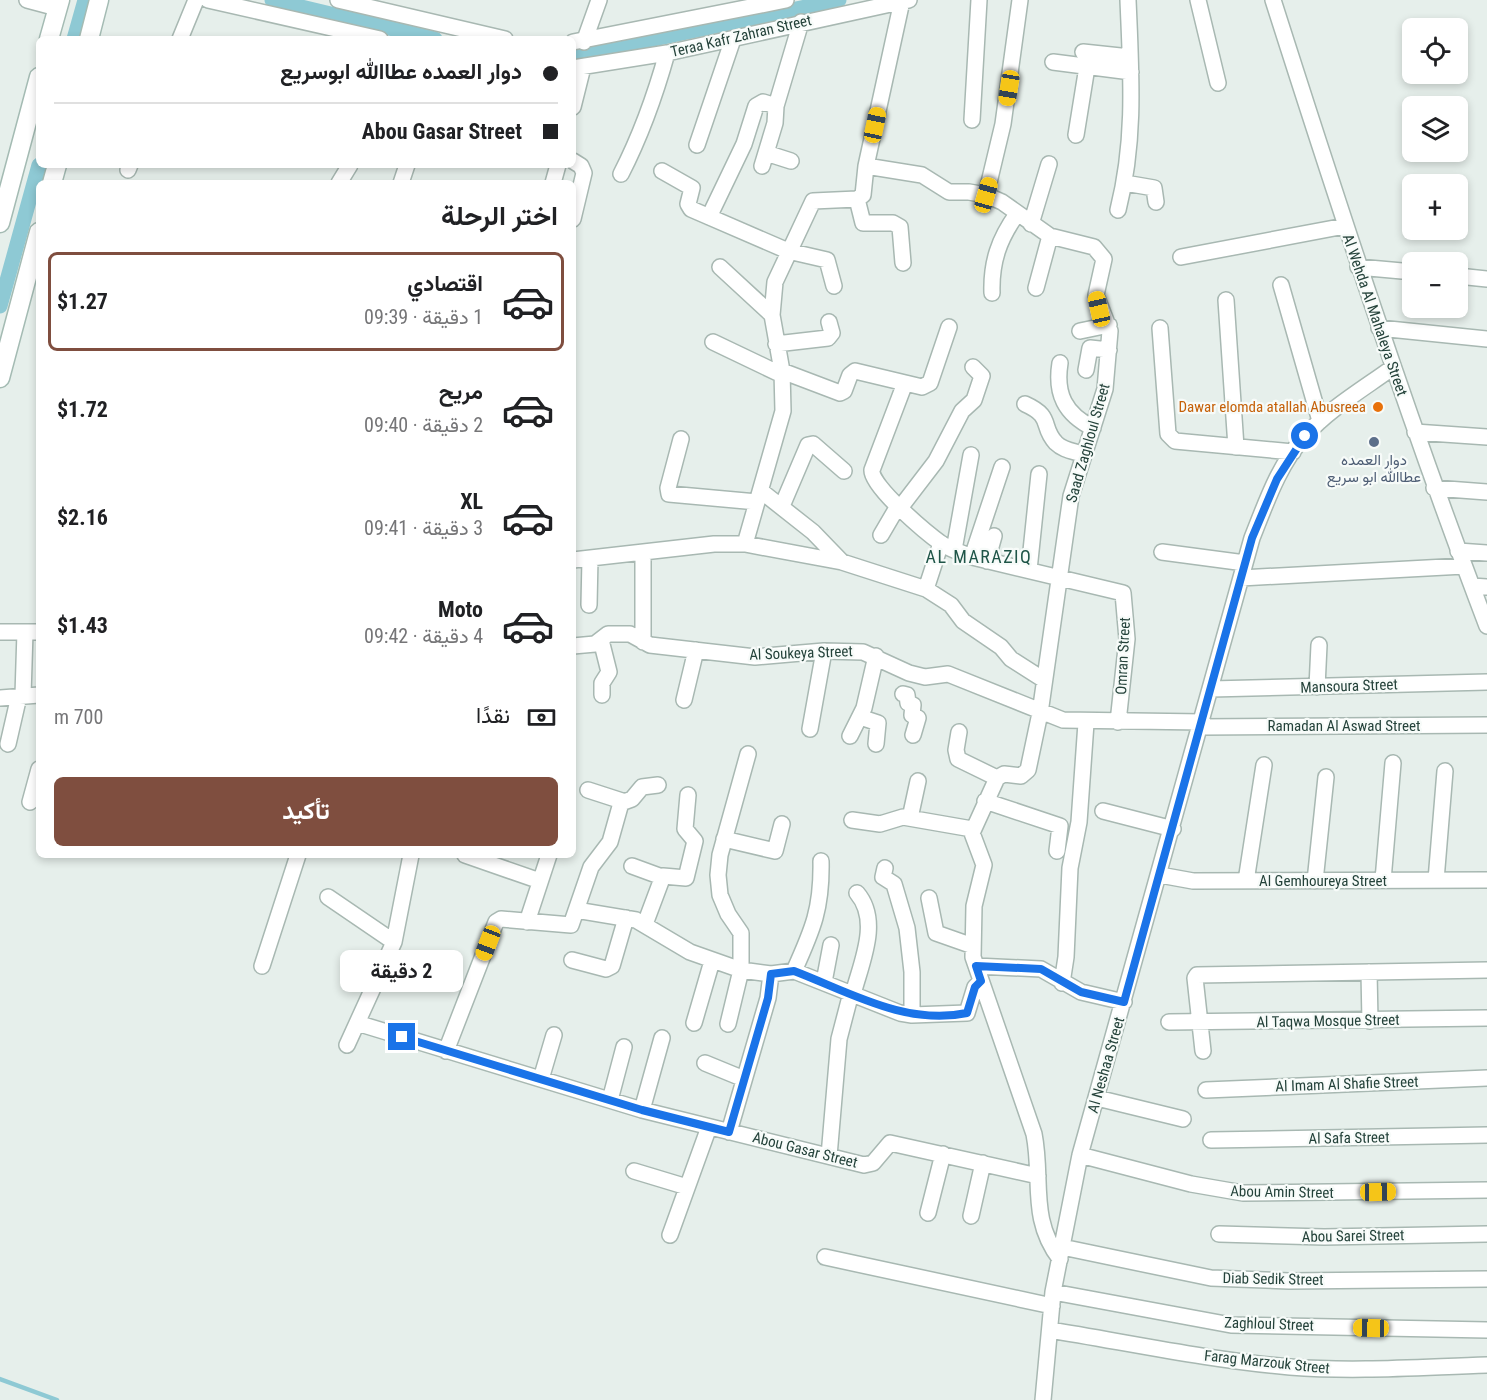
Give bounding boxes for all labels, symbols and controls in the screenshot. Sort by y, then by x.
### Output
street label: Teraa Kafr Zahran Street [669,11,813,61]
map controls [1402,18,1468,318]
button: locate [1402,18,1468,84]
text: دوار العمده عطاالله ابوسريع [280,59,522,84]
car [997,69,1021,107]
button: layers [1402,96,1468,162]
car [862,106,888,144]
text: Abou Gasar Street [362,119,522,144]
button: + [1402,174,1468,240]
car [972,175,1000,215]
text: اختر الرحلة [441,200,558,232]
street label: Al Wehda Al Mahaleya Street [1339,232,1411,398]
button: − [1402,252,1468,318]
text: اقتصادي [407,271,483,296]
icon: car [501,275,555,329]
text: $1.27 [57,289,108,314]
car [1086,289,1112,329]
text: 1 دقيقة · 09:39 [364,305,483,329]
text: مريح [439,379,483,404]
street label: Saad Zaghloul Street [1062,381,1114,505]
icon: car [501,383,555,437]
text: $1.72 [57,397,108,422]
place label: Dawar elomda atallah Abusreea [1179,398,1366,416]
marker: Dawar elomda atallah Abusreea [1371,400,1385,414]
text: 2 دقيقة · 09:40 [364,413,483,437]
route start [1291,422,1318,449]
marker: دوار العمده عطاالله ابو سريع [1367,435,1381,449]
place label: دوار العمده عطاالله ابو سريع [1327,451,1421,488]
text: XL [460,489,483,514]
icon: car [501,491,555,545]
text: $2.16 [57,505,108,530]
text: 3 دقيقة · 09:41 [364,516,483,540]
district label: AL MARAZIQ [926,546,1032,567]
text: Moto [438,597,483,622]
icon: car [501,599,555,653]
text: $1.43 [57,613,108,638]
street label: Omran Street [1112,617,1134,695]
text: 4 دقيقة · 09:42 [364,624,483,648]
street label: Al Soukeya Street [749,642,853,664]
street label: Mansoura Street [1300,675,1398,697]
icon: cash [525,701,558,734]
text: نقدًا [476,703,510,728]
text: 700 m [54,705,103,729]
street label: Ramadan Al Aswad Street [1268,717,1420,735]
button: تأكيد [54,777,558,846]
street label: Al Gemhoureya Street [1259,872,1387,890]
car [473,923,503,963]
callout: 2 دقيقة [340,950,464,992]
text: 2 دقيقة [371,959,432,983]
street label: Al Taqwa Mosque Street [1256,1011,1400,1031]
street label: Al Neshaa Street [1084,1015,1128,1115]
route end [388,1023,415,1050]
street label: Al Imam Al Shafie Street [1275,1073,1419,1095]
street label: Abou Gasar Street [751,1128,859,1172]
street label: Al Safa Street [1308,1128,1390,1148]
street label: Abou Amin Street [1230,1182,1334,1202]
car [1360,1183,1396,1201]
street label: Abou Sarei Street [1301,1226,1405,1246]
street label: Diab Sedik Street [1222,1269,1324,1289]
street label: Zaghloul Street [1224,1313,1314,1335]
car [1353,1319,1389,1337]
street label: Farag Marzouk Street [1203,1346,1331,1378]

